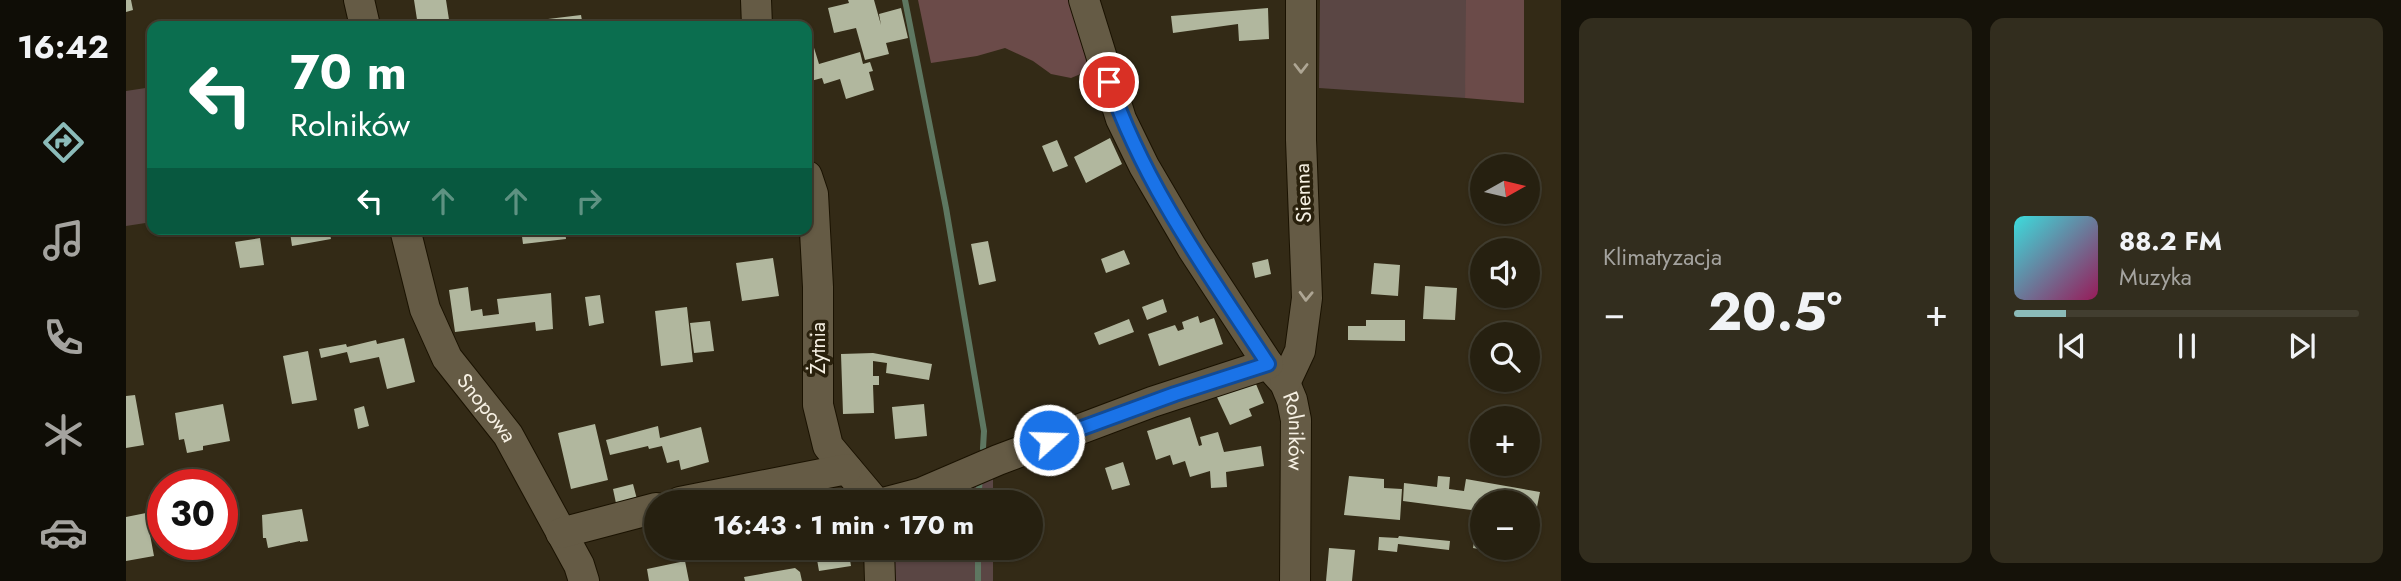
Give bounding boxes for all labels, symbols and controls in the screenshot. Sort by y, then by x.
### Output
text: 16:42 [17,24,109,70]
text: 70 m [290,37,407,107]
icon: left [175,49,266,140]
pin [1079,52,1139,112]
icon: arrive [1090,63,1128,101]
one-way arrow [1293,63,1309,74]
text: Rolników [290,102,410,148]
icon: directions [39,118,88,167]
north arrow [1470,154,1540,224]
map controls [1470,154,1540,560]
street label: Sienna [1287,163,1319,223]
icon: left [351,182,389,220]
icon: ahead [424,182,462,220]
icon: ahead [497,182,535,220]
icon: right [570,182,608,220]
icon: music [39,216,88,265]
text: 88.2 FM [2119,222,2222,260]
button: sound [1470,238,1540,308]
text: Klimatyzacja [1603,240,1722,274]
text: Muzyka [2119,260,2192,294]
text: 20.5° [1708,274,1842,350]
text: − [1603,285,1625,340]
text: + [1925,285,1948,340]
one-way arrow [1299,290,1314,301]
icon: phone [39,313,88,362]
street label: Żytnia [803,322,833,374]
button: search [1470,322,1540,392]
icon: previous [2053,327,2091,365]
icon: pause [2168,327,2206,365]
icon: next [2283,327,2321,365]
street label: Snopowa [450,367,524,448]
street label: Rolników [1275,387,1311,471]
position arrow [1012,403,1086,477]
button: + [1470,406,1540,476]
icon: climate [39,410,88,459]
speed limit sign: 30 [147,469,238,560]
button: − [1470,490,1540,560]
text: 16:43 · 1 min · 170 m [713,506,974,544]
icon: car [39,508,88,557]

